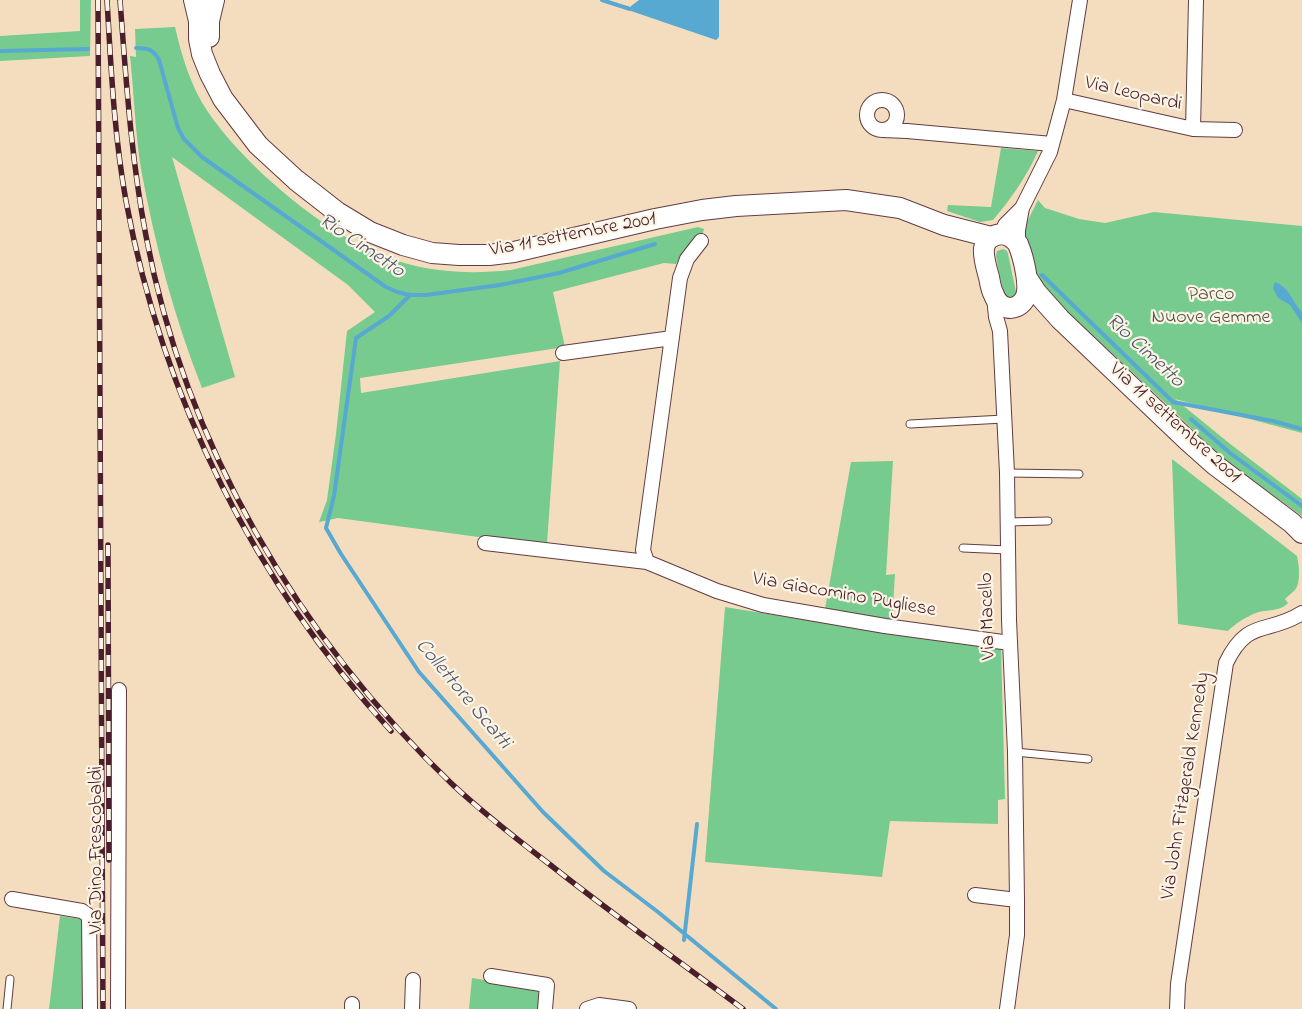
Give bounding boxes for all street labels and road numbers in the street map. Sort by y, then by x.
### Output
street label: Via Leopardi [1082,72,1184,118]
street label: Via 11 settembre 2001 [488,208,658,264]
street label: Via 11 settembre 2001 [1103,359,1245,489]
street label: Via Giacomino Pugliese [751,568,937,624]
street label: Via Macello [975,572,1003,660]
street label: Via John Fitzgerald Kennedy [1157,671,1217,901]
street label: Via Dino Frescobaldi [86,766,110,934]

